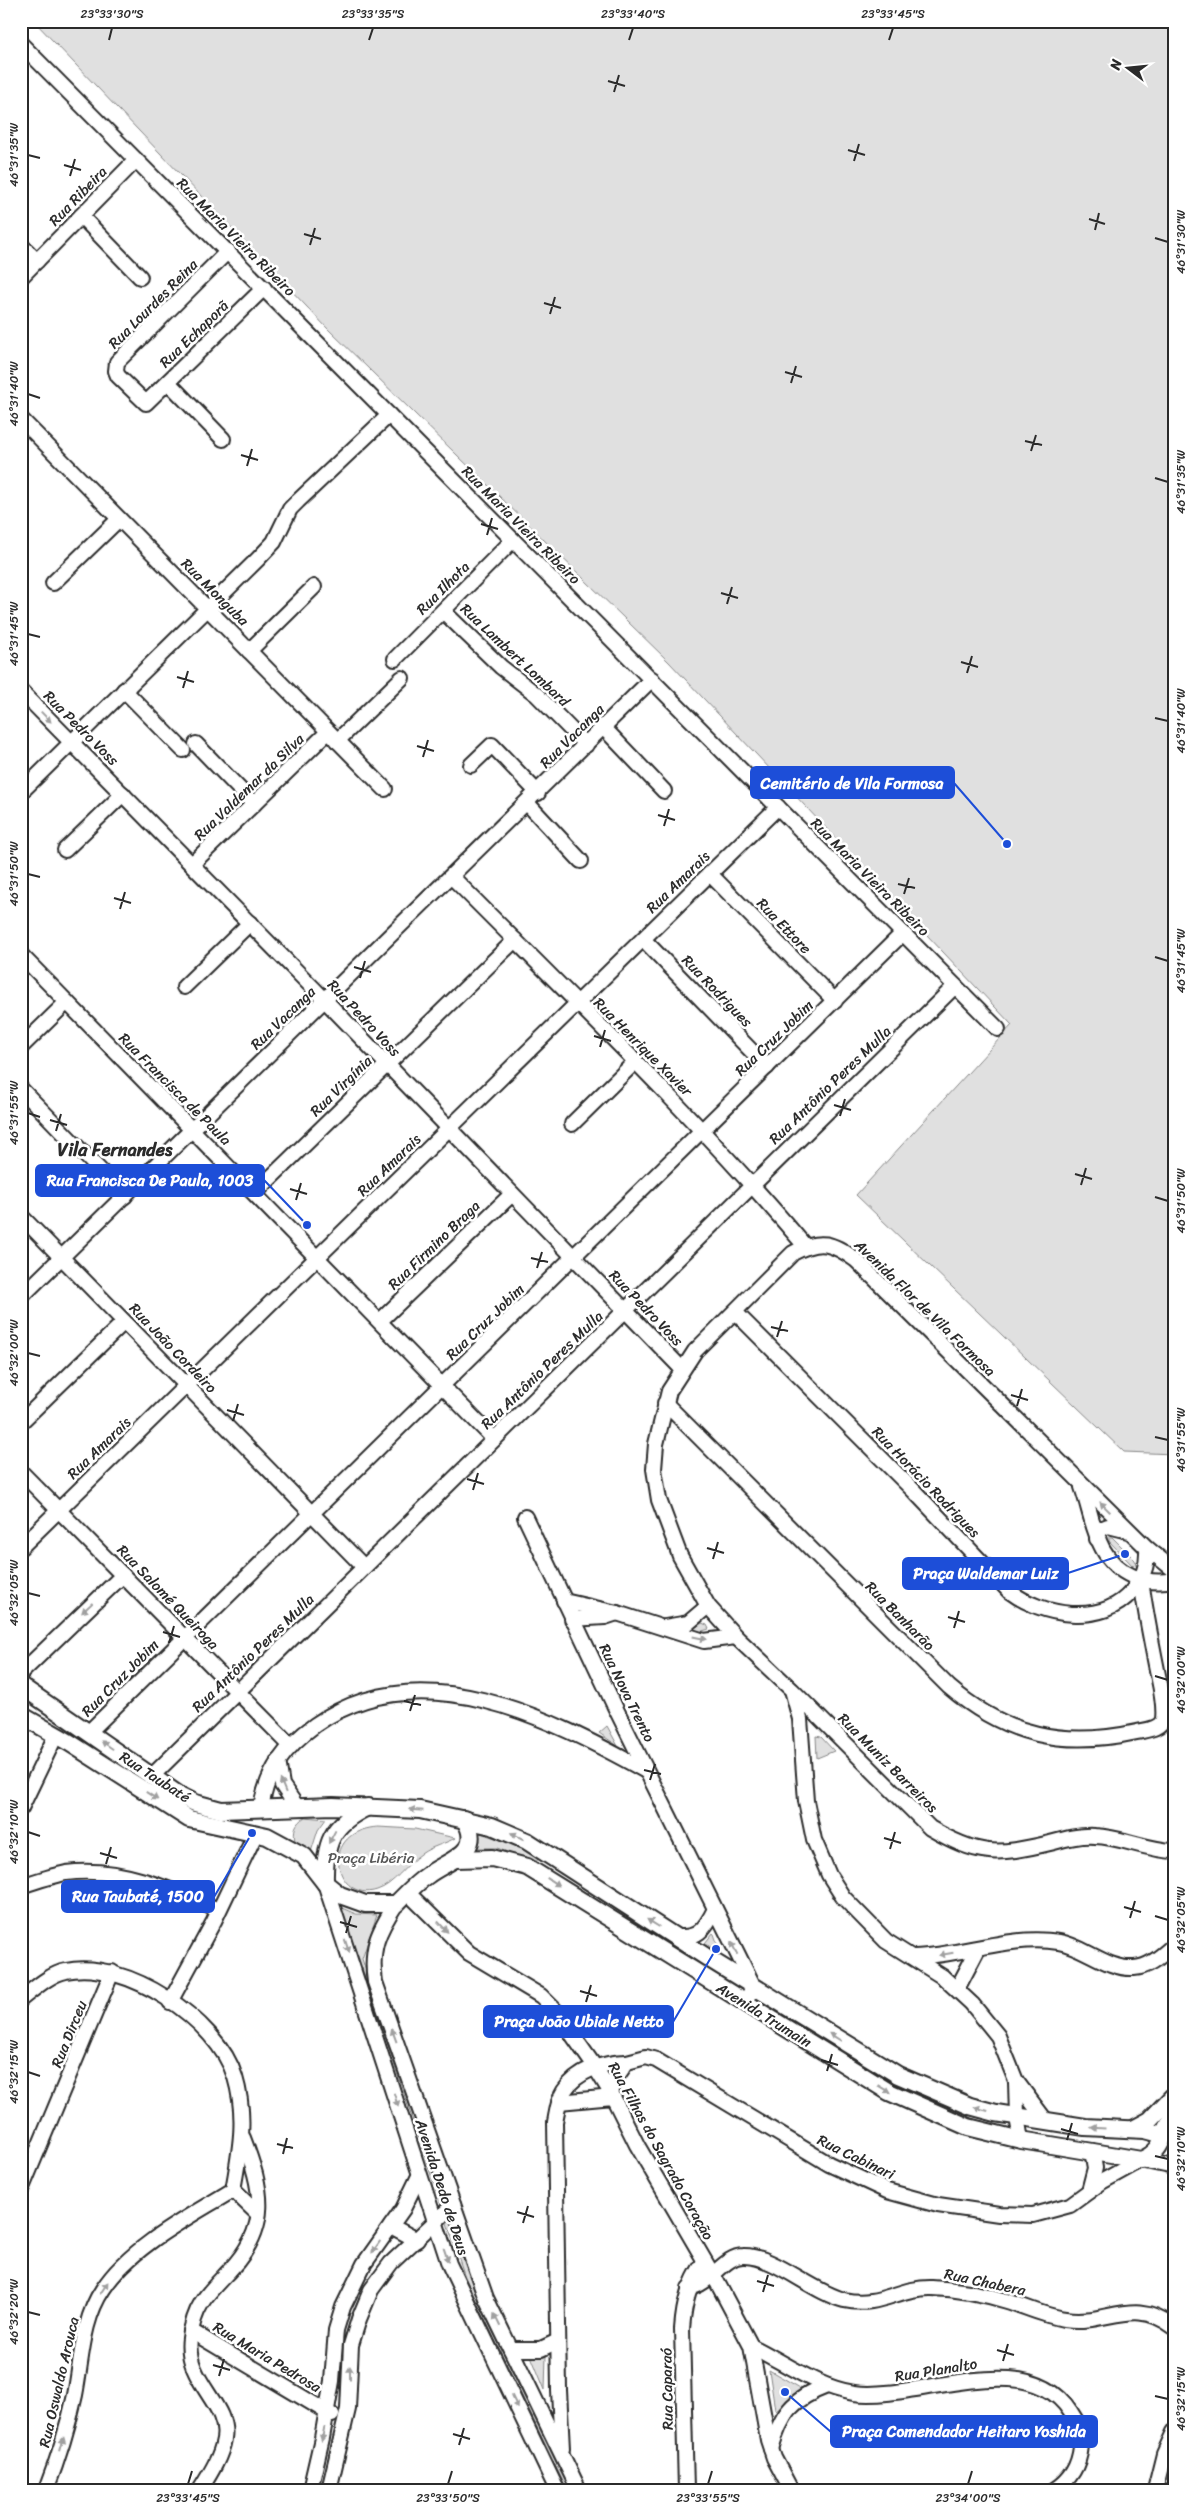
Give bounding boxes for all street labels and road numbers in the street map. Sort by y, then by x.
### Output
street label: Rua Ribeira [42,159,114,232]
street label: Rua Maria Vieira Ribeiro [170,171,302,303]
street label: Rua Lourdes Reina [102,252,205,355]
street label: Rua Echaporã [153,293,235,374]
street label: Rua Maria Vieira Ribeiro [455,459,587,591]
street label: Rua Monguba [175,552,256,633]
street label: Rua Ilhota [410,555,476,621]
street label: Rua Lambert Lombard [454,597,577,714]
street label: Rua Pedro Voss [37,684,125,772]
street label: Rua Vacanga [533,697,611,775]
street label: Rua Valdemar da Silva [188,727,311,847]
street label: Rua Maria Vieira Ribeiro [804,811,936,943]
street label: Rua Amarais [640,844,717,920]
street label: Rua Ettore [750,892,818,961]
street label: Rua Rodrigues [675,949,759,1034]
street label: Rua Pedro Voss [321,973,407,1063]
street label: Rua Vacanga [244,979,322,1056]
street label: Rua Henrique Xavier [587,991,699,1103]
street label: Rua Cruz Jobim [728,993,820,1083]
street label: Rua Antônio Peres Mulla [763,1019,898,1151]
street label: Rua Francisca de Paula [112,1026,238,1152]
street label: Rua Virgínia [303,1049,379,1123]
street label: Rua Amarais [351,1127,428,1203]
street label: Rua Firmino Braga [382,1193,487,1296]
street label: Avenida Flor de Vila Formosa [847,1232,1002,1383]
street label: Rua Pedro Voss [602,1264,690,1353]
street label: Rua Cruz Jobim [439,1277,531,1367]
street label: Rua João Cordeiro [123,1297,224,1400]
street label: Rua Antônio Peres Mulla [475,1304,610,1436]
street label: Rua Amarais [61,1410,138,1486]
street label: Rua Horácio Rodrigues [866,1420,987,1545]
street label: Rua Salomé Queiroga [111,1538,226,1656]
street label: Rua Banharão [859,1575,941,1657]
street label: Rua Antônio Peres Mulla [186,1587,321,1719]
street label: Rua Cruz Jobim [75,1633,165,1723]
street label: Rua Nova Trento [592,1639,662,1747]
street label: Rua Muniz Barreiros [832,1707,945,1820]
street label: Rua Taubaté [114,1744,196,1810]
street label: Avenida Trumain [710,1975,817,2055]
street label: Rua Dirceu [44,1996,94,2072]
street label: Rua Filhas do Sagrado Coração [601,2057,721,2245]
street label: Avenida Dedo de Deus [407,2114,477,2259]
street label: Rua Cabinari [813,2127,900,2187]
street label: Rua Chabera [942,2261,1029,2303]
street label: Rua Oswaldo Arouca [31,2314,87,2450]
street label: Rua Maria Pedrosa [208,2314,327,2400]
street label: Rua Caparaó [653,2347,681,2430]
street label: Rua Planalto [893,2351,980,2389]

